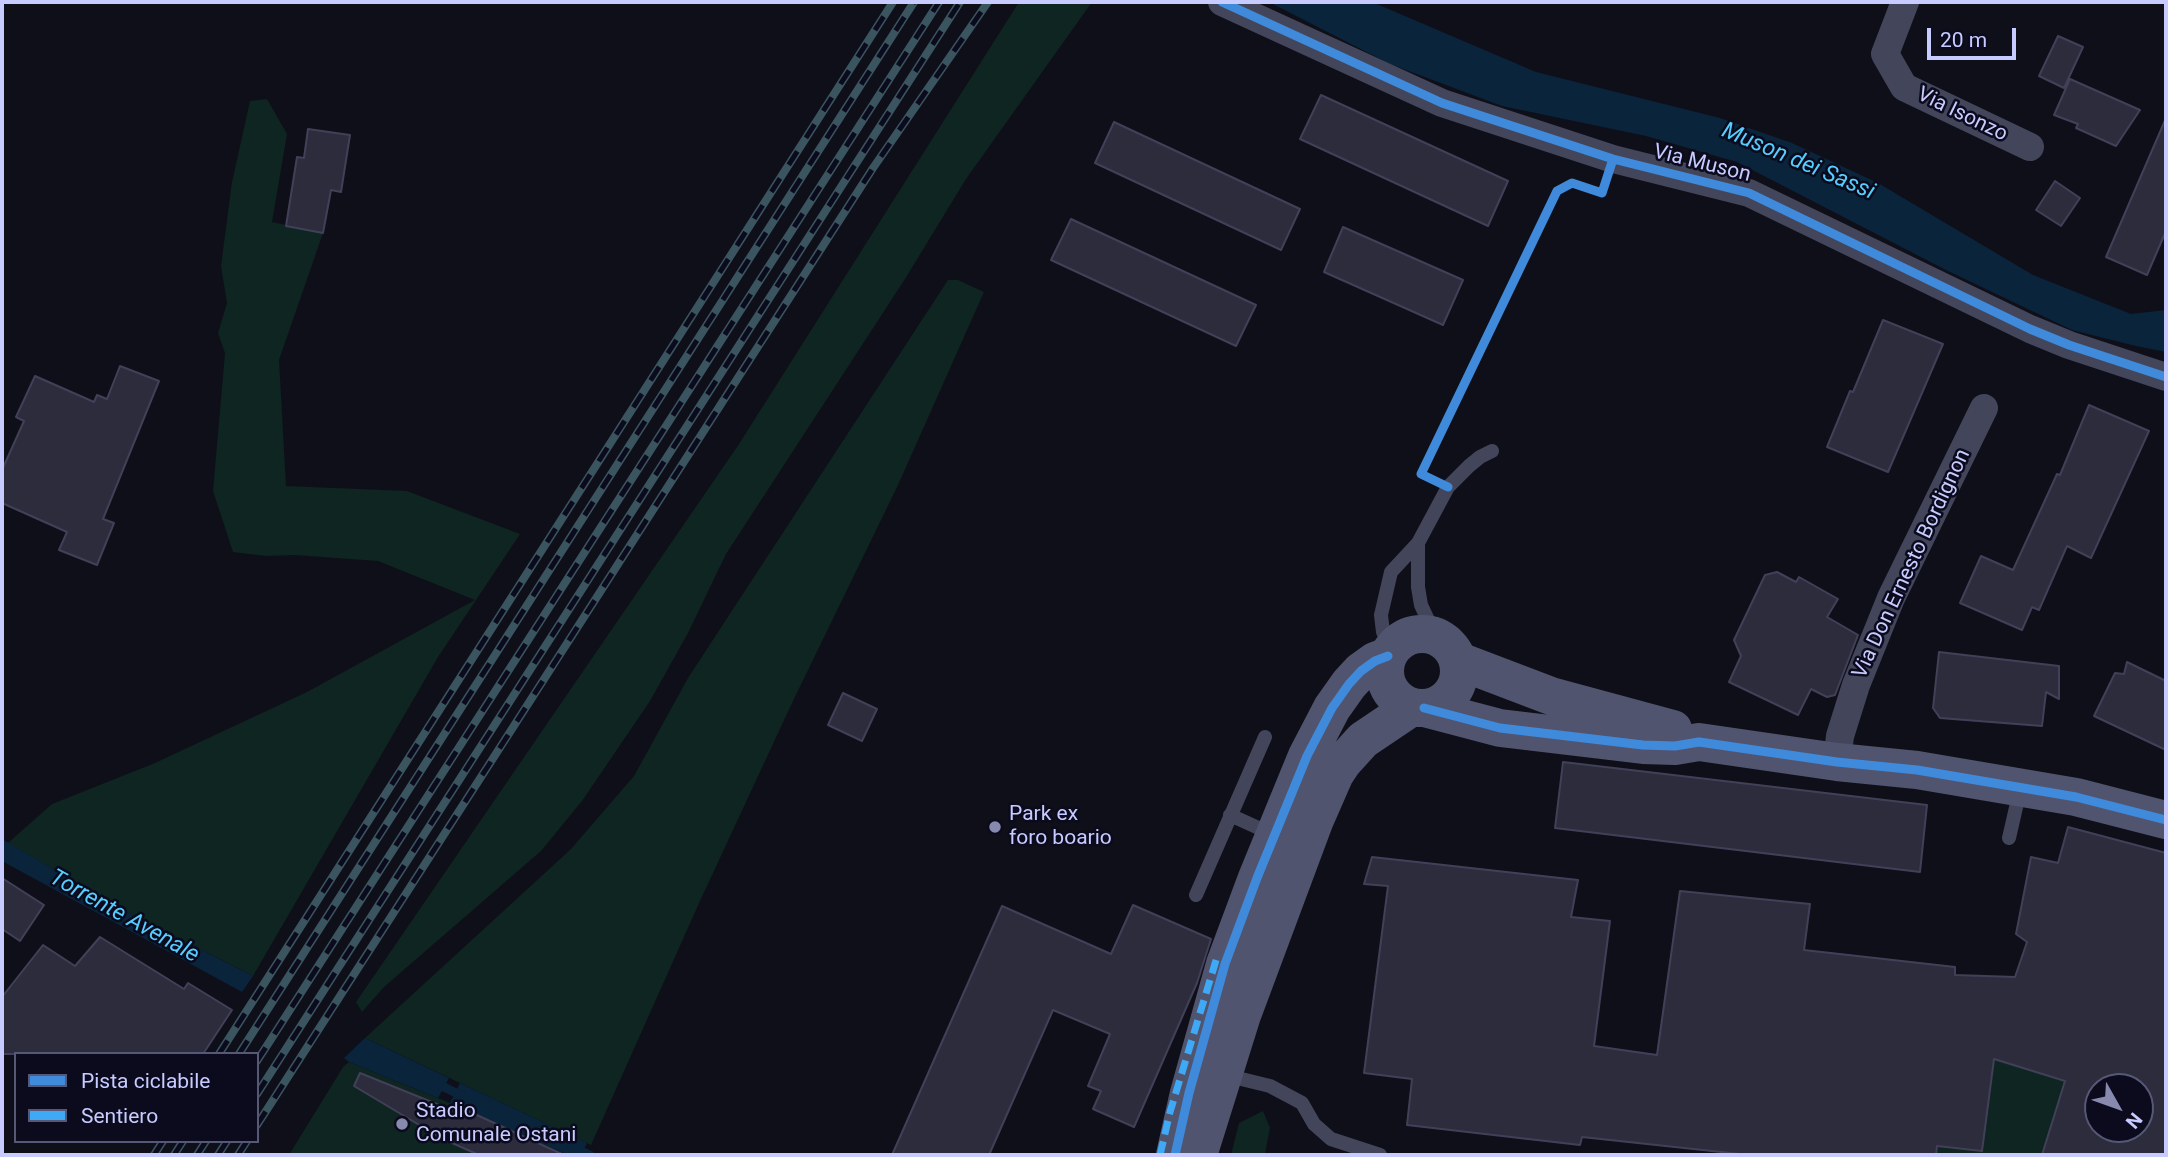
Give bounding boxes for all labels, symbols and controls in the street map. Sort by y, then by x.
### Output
scale bar [1930,14,2019,58]
text: 20 m [1940,28,1987,52]
street label: Via Isonzo [1913,82,2011,148]
water label: Muson dei Sassi [1717,117,1879,207]
street label: Via Muson [1651,140,1753,188]
street label: Via Don Ernesto Bordignon [1848,445,1976,683]
place label: Park ex foro boario [1009,802,1112,852]
marker: Park ex foro boario [987,819,1003,835]
water label: Torrente Avenale [44,864,204,970]
legend [14,1052,259,1143]
text: Pista ciclabile [81,1069,210,1093]
north arrow [2084,1073,2154,1143]
place label: Stadio Comunale Ostani [416,1099,576,1149]
text: Sentiero [81,1104,158,1128]
text: N [2121,1108,2147,1133]
marker: Stadio Comunale Ostani [394,1116,410,1132]

